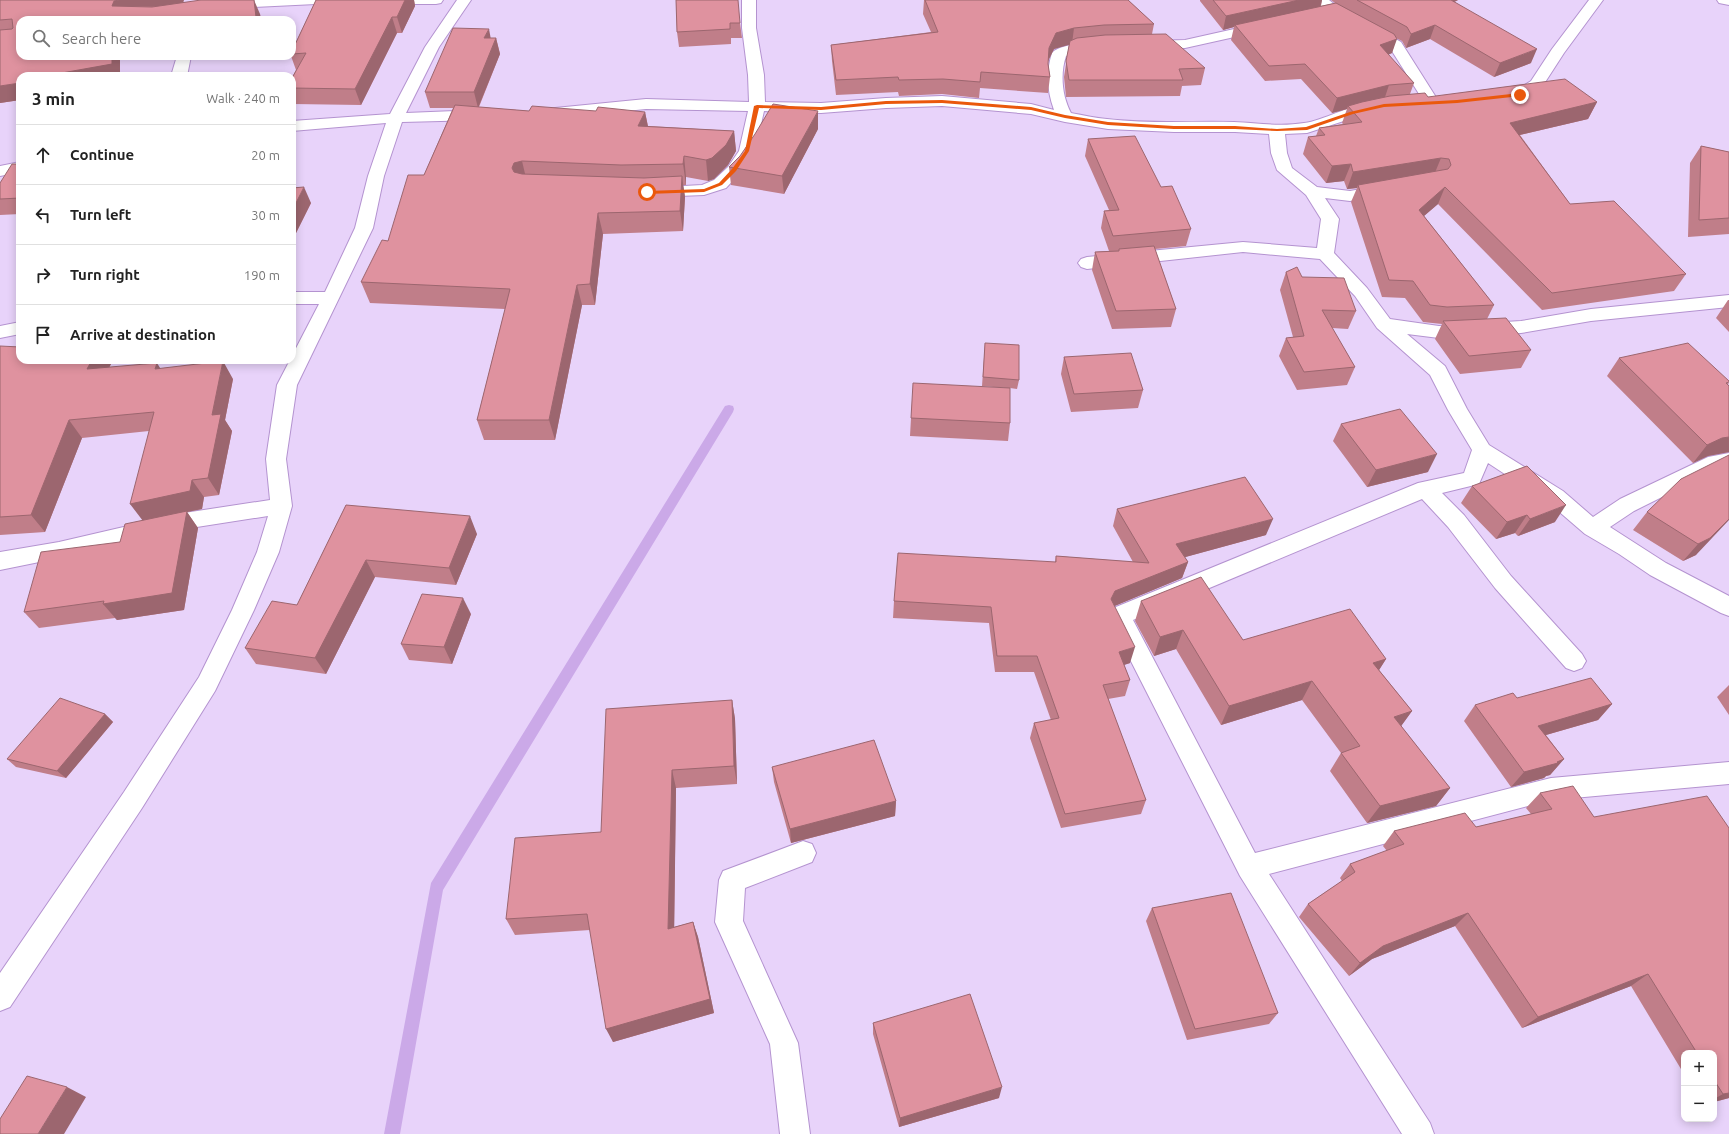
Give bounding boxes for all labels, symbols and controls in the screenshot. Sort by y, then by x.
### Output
search box [16,16,296,60]
icon: search [30,27,52,49]
text: Search here [62,30,141,47]
route end [1511,86,1529,104]
text: 3 min [32,89,75,108]
text: Walk · 240 m [206,91,280,105]
icon: ahead [32,144,54,166]
text: Continue [70,146,134,163]
text: 20 m [251,148,280,162]
route start [638,183,656,201]
icon: left [32,204,54,226]
text: Turn left [70,206,131,223]
text: 30 m [251,208,280,222]
icon: right [32,264,54,286]
text: Turn right [70,266,140,283]
text: 190 m [244,268,280,282]
icon: arrive [32,324,54,346]
text: Arrive at destination [70,326,216,343]
map controls [1681,1050,1717,1122]
button: + [1681,1050,1717,1086]
button: − [1681,1086,1717,1122]

